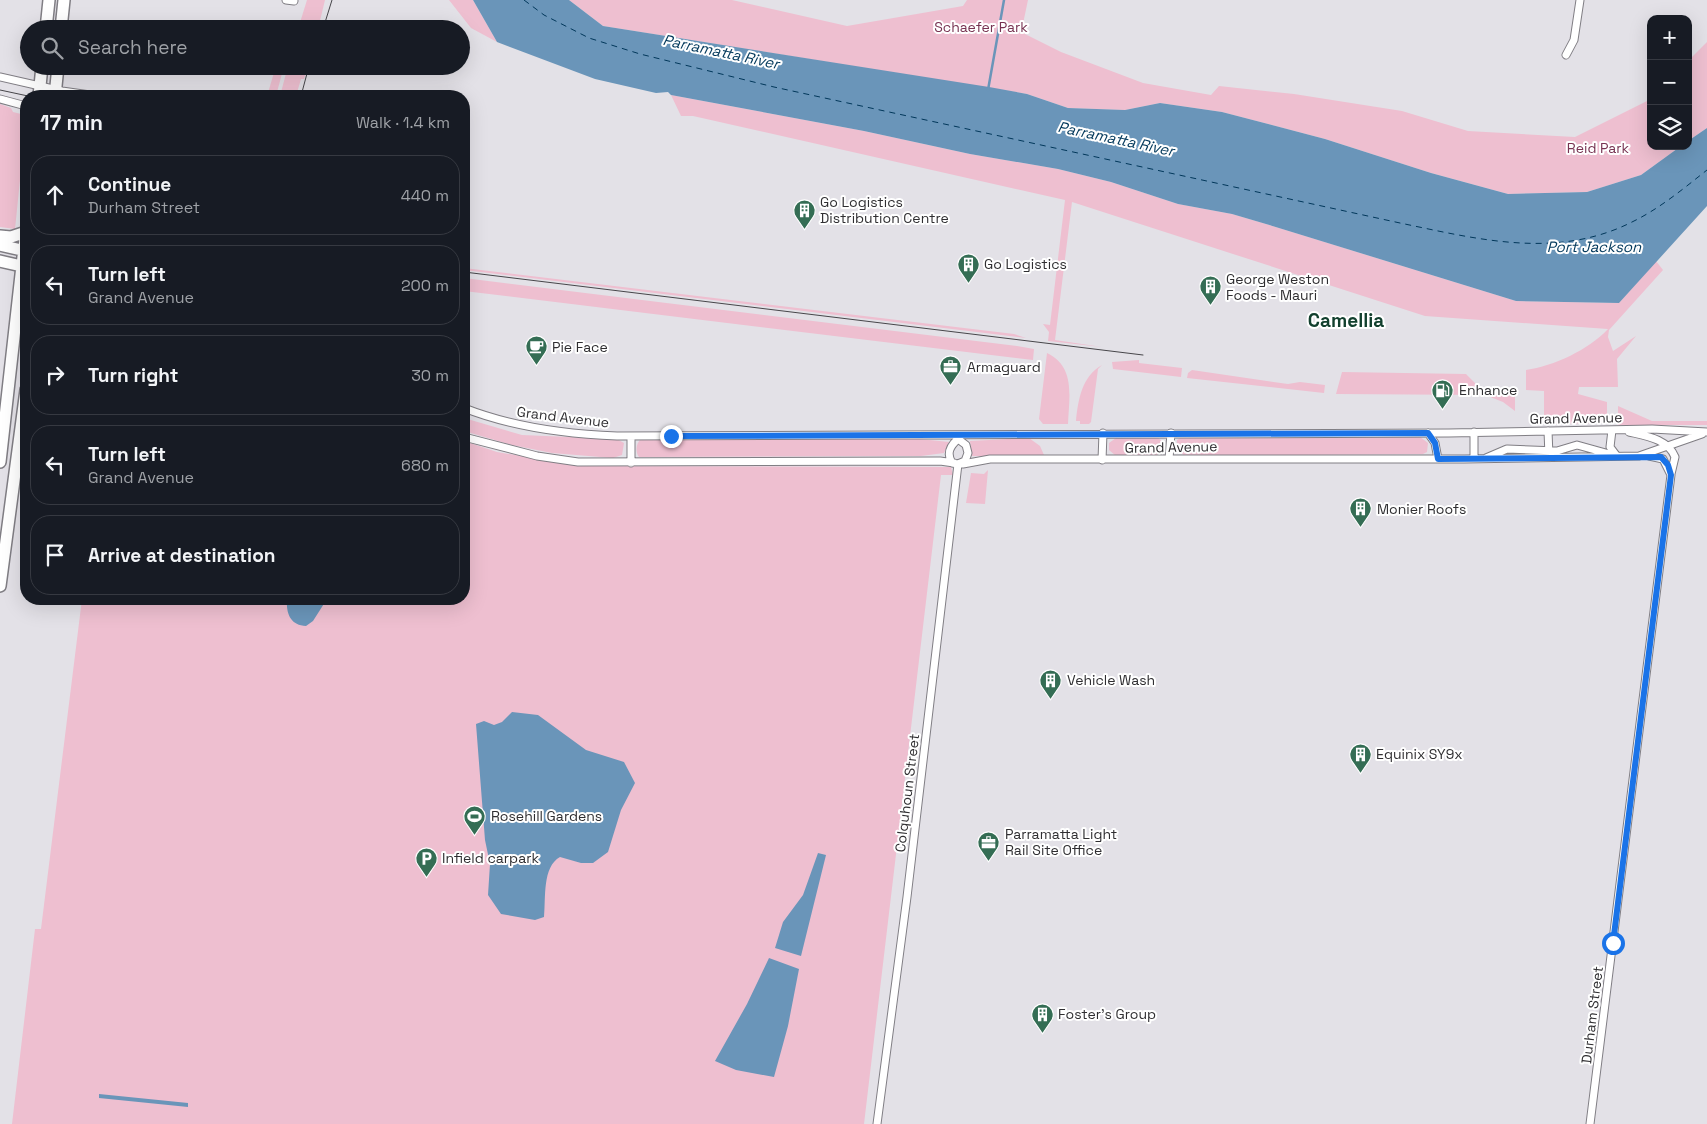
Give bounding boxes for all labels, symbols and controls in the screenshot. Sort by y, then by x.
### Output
map controls [1647,15,1692,150]
button: + [1647,15,1692,60]
park label: Schaefer Park [934,18,1028,36]
search box [20,20,470,75]
water label: Parramatta River [661,30,782,73]
icon: search [38,34,66,62]
text: Search here [78,35,188,60]
button: − [1647,60,1692,105]
button: layers [1647,105,1692,150]
text: 17 min [40,109,103,136]
text: Walk · 1.4 km [356,112,450,133]
water label: Parramatta River [1056,117,1177,160]
park label: Reid Park [1567,139,1630,157]
text: Continue [88,172,171,197]
icon: ahead [41,181,69,209]
text: 440 m [401,185,449,206]
place label: Go Logistics Distribution Centre [820,193,949,227]
text: Durham Street [88,197,200,218]
building icon: Go Logistics Distribution Centre [792,198,816,229]
water label: Port Jackson [1547,237,1642,256]
building icon: Go Logistics [956,252,980,283]
place label: Go Logistics [984,255,1067,273]
text: Turn left [88,262,166,287]
place label: George Weston Foods - Mauri [1226,270,1329,304]
icon: left [41,271,69,299]
text: 200 m [401,275,449,296]
building icon: George Weston Foods - Mauri [1198,275,1222,306]
text: Grand Avenue [88,287,194,308]
district label: Camellia [1308,308,1384,333]
cafe icon: Pie Face [524,335,548,366]
place label: Pie Face [552,338,608,356]
office icon: Armaguard [939,355,963,386]
place label: Armaguard [967,358,1041,376]
icon: right [41,361,69,389]
text: Turn right [88,363,178,388]
text: 30 m [411,365,449,386]
fuel station icon: Enhance [1431,378,1455,409]
place label: Enhance [1459,381,1517,399]
street label: Grand Avenue [516,402,610,432]
street label: Grand Avenue [1529,408,1623,428]
route end [660,425,683,448]
street label: Grand Avenue [1124,437,1218,457]
text: Turn left [88,442,166,467]
icon: left [41,451,69,479]
text: 680 m [401,455,449,476]
text: Grand Avenue [88,467,194,488]
building icon: Monier Roofs [1349,497,1373,528]
place label: Monier Roofs [1377,500,1466,518]
icon: arrive [41,541,69,569]
text: Arrive at destination [88,543,276,568]
building icon: Vehicle Wash [1039,668,1063,699]
place label: Vehicle Wash [1067,671,1155,689]
street label: Colquhoun Street [891,733,923,853]
building icon: Equinix SY9x [1348,742,1372,773]
place label: Equinix SY9x [1376,745,1463,763]
sports icon: Rosehill Gardens [463,804,487,835]
place label: Rosehill Gardens [491,807,602,825]
place label: Parramatta Light Rail Site Office [1005,825,1117,859]
office icon: Parramatta Light Rail Site Office [977,830,1001,861]
parking icon: Infield carpark [414,846,438,877]
place label: Infield carpark [442,849,539,867]
route start [1602,932,1625,955]
street label: Durham Street [1577,965,1607,1065]
building icon: Foster's Group [1030,1002,1054,1033]
place label: Foster's Group [1058,1005,1156,1023]

